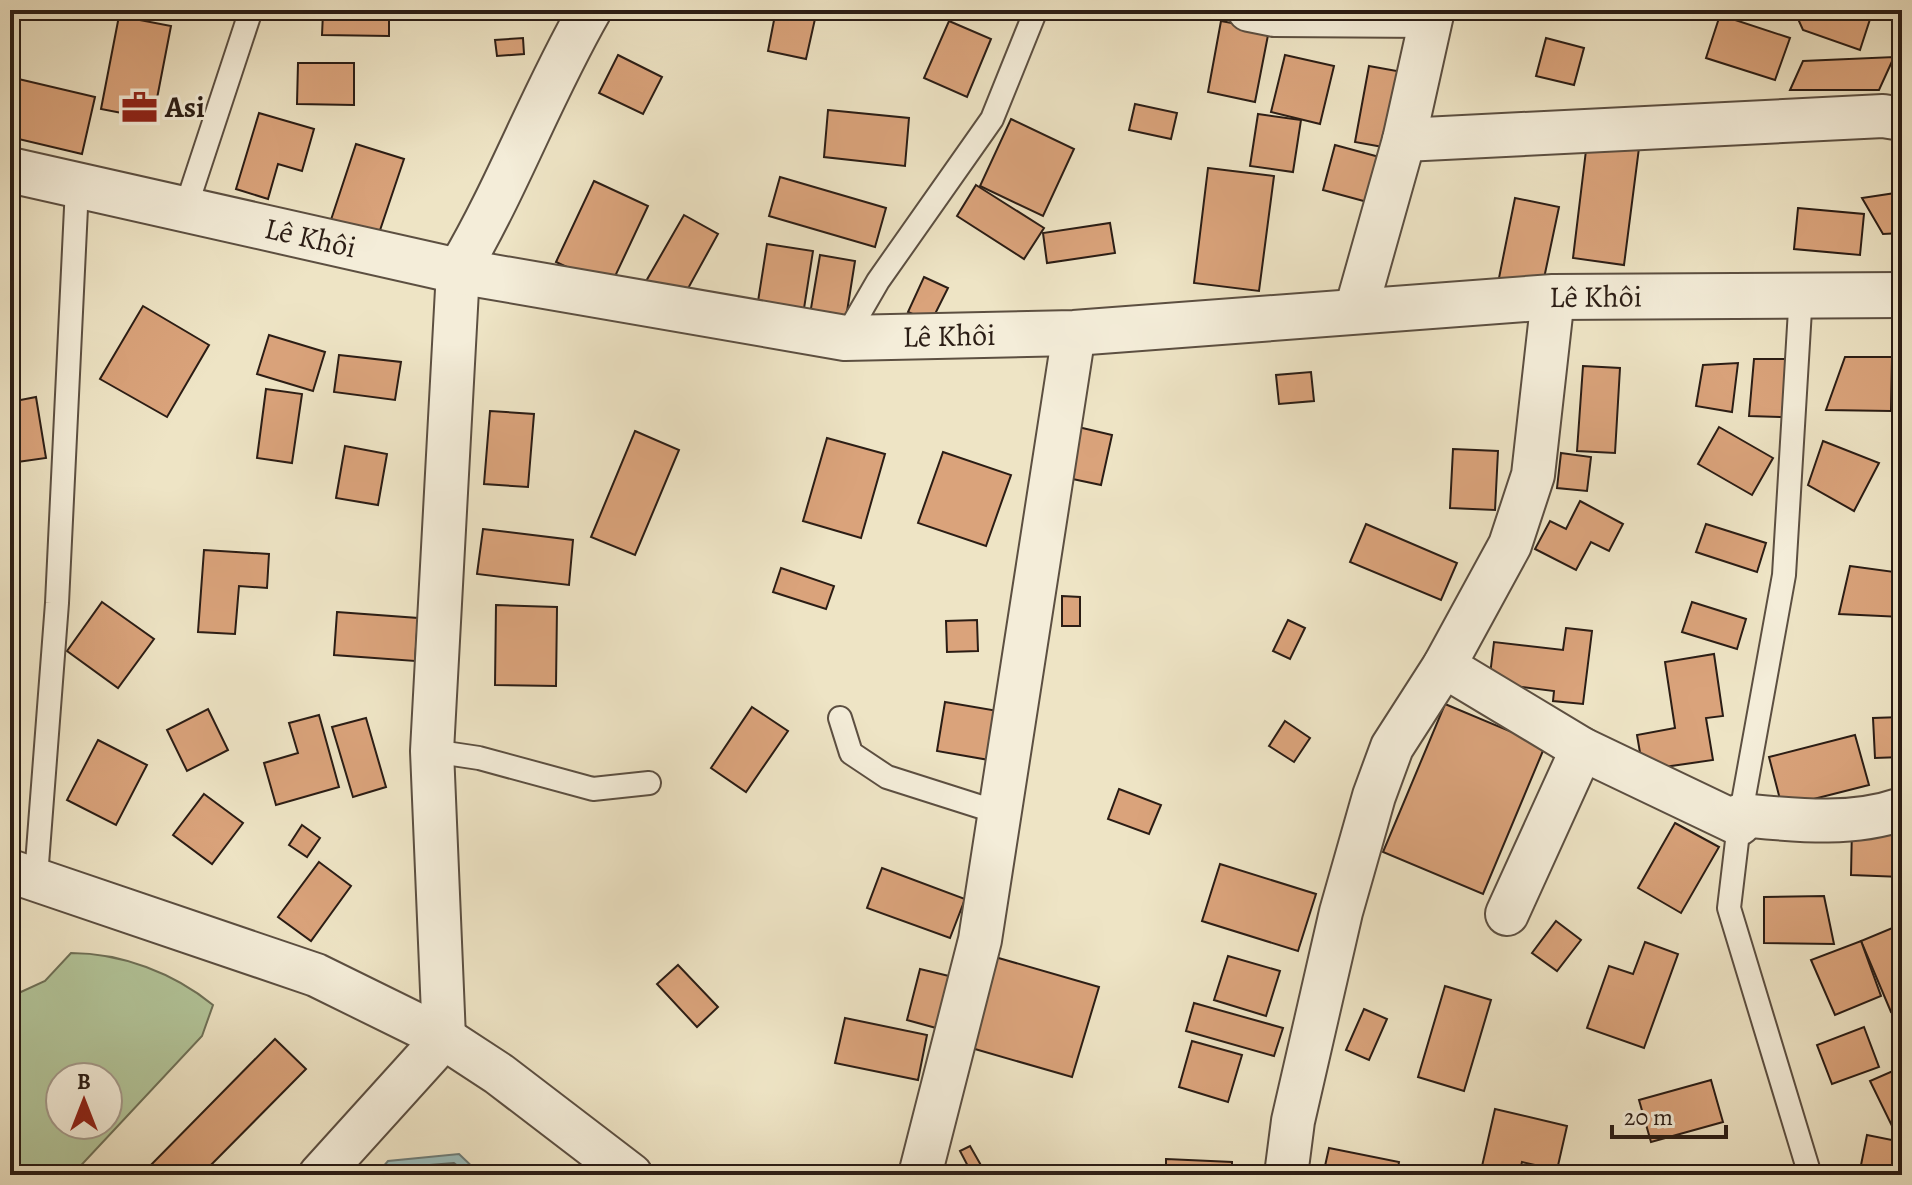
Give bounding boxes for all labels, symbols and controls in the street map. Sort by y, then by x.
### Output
place label: Asi [164,87,205,127]
office icon: Asi [120,88,158,126]
street label: Lê Khôi [261,208,360,267]
street label: Lê Khôi [1549,276,1642,317]
street label: Lê Khôi [902,315,996,357]
north arrow [44,1061,124,1141]
text: B [77,1067,91,1097]
scale bar [1612,1089,1726,1139]
text: 20 m [1624,1101,1673,1133]

